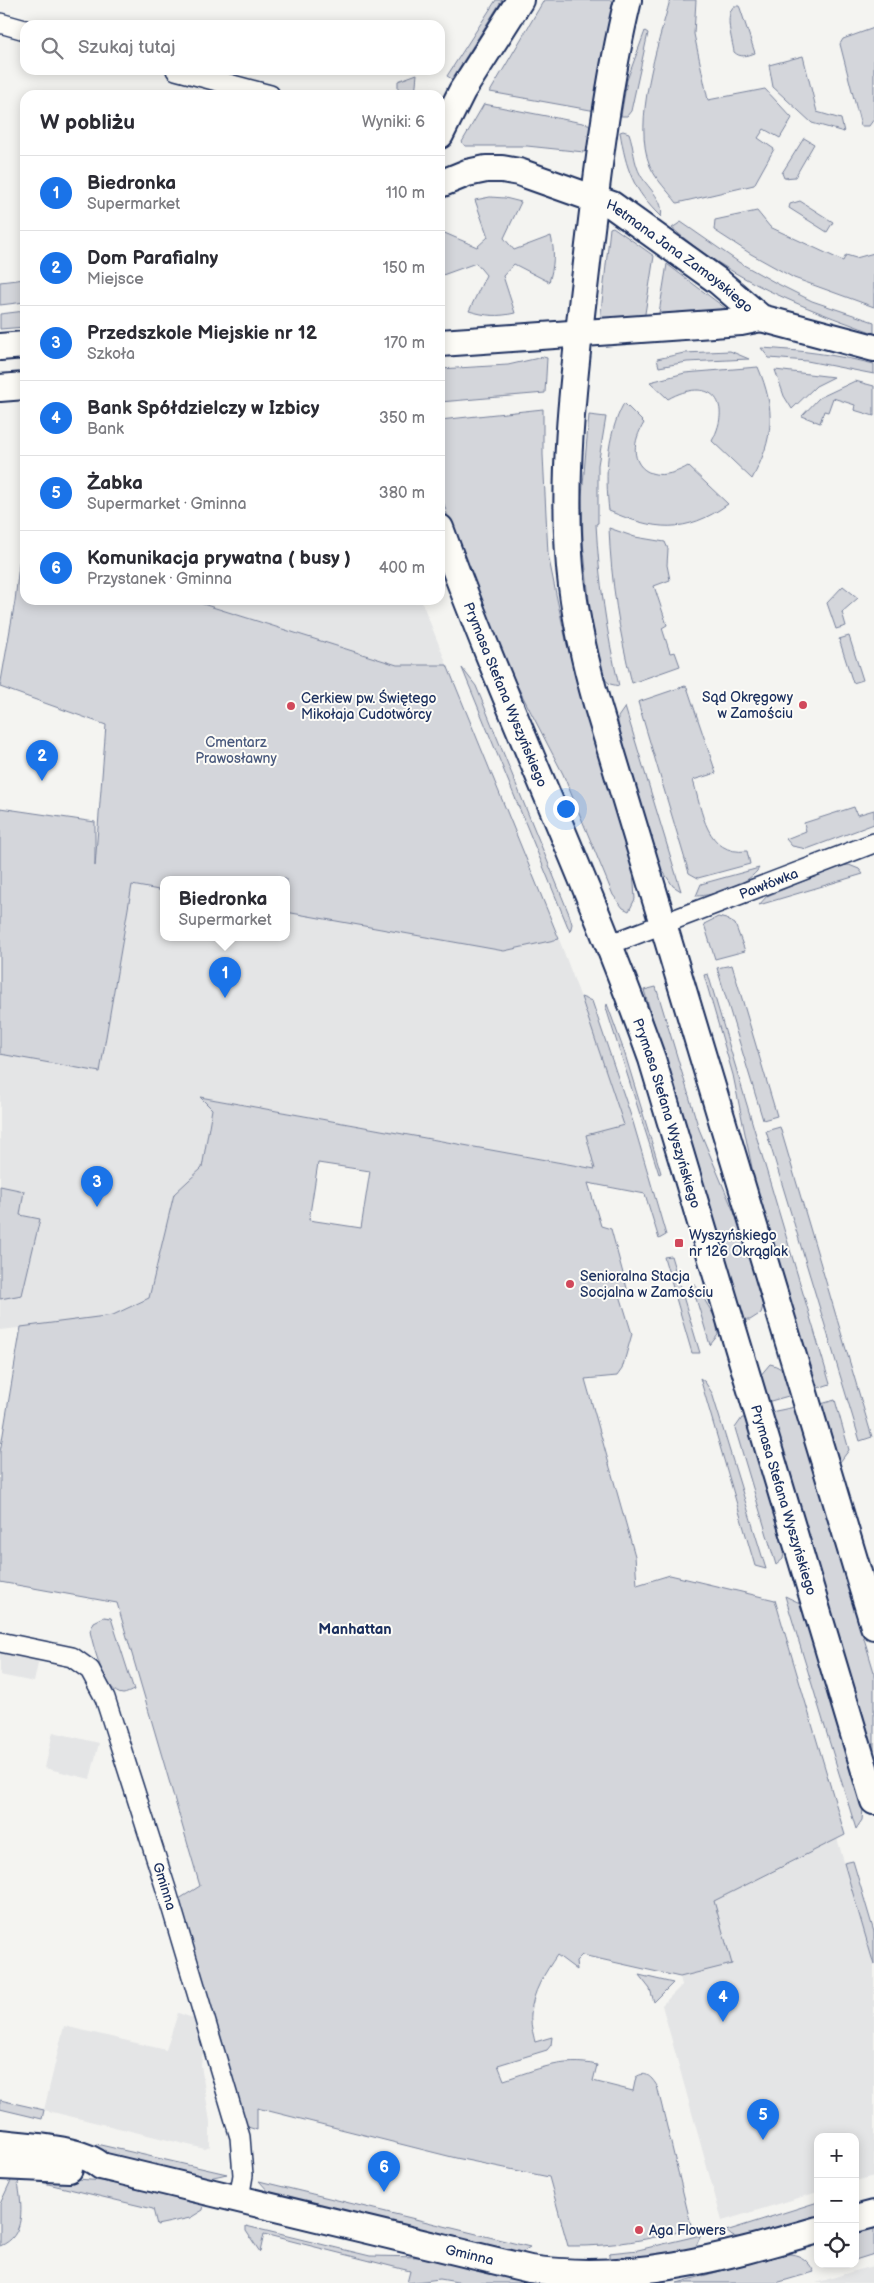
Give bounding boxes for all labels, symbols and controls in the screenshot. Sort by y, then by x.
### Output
search box [20,20,445,75]
icon: search [38,34,66,62]
text: Szukaj tutaj [78,36,175,59]
text: W pobliżu [40,110,135,135]
text: Wyniki: 6 [362,113,425,132]
text: Biedronka [87,172,176,195]
text: 1 [53,184,59,203]
text: 110 m [386,184,425,203]
text: Supermarket [87,195,180,214]
street label: Hetmana Jana Zamoyskiego [604,196,756,316]
text: Dom Parafialny [87,247,218,270]
text: 2 [51,259,61,278]
text: 150 m [383,259,425,278]
text: Miejsce [87,270,144,289]
text: Przedszkole Miejskie nr 12 [87,322,317,345]
text: 3 [51,334,61,353]
text: 170 m [384,334,425,353]
text: Szkoła [87,345,135,364]
text: Bank Spółdzielczy w Izbicy [87,397,319,420]
text: 4 [51,409,61,428]
text: 350 m [379,409,425,428]
text: Bank [87,420,124,439]
text: Żabka [87,472,143,495]
text: 5 [51,484,61,503]
text: 380 m [379,484,425,503]
text: Supermarket · Gminna [87,495,247,514]
text: Komunikacja prywatna ( busy ) [87,547,351,570]
text: 6 [51,559,61,578]
text: 400 m [379,559,425,578]
text: Przystanek · Gminna [87,570,232,589]
street label: Prymasa Stefana Wyszyńskiego [460,600,551,790]
place label: Cerkiew pw. Świętego Mikołaja Cudotwórcy [301,689,437,723]
place label: Sąd Okręgowy w Zamościu [702,689,794,722]
marker: Sąd Okręgowy w Zamościu [797,699,809,711]
marker: Cerkiew pw. Świętego Mikołaja Cudotwórcy [285,700,297,712]
park label: Cmentarz Prawosławny [195,734,277,767]
pin: 2 [26,740,58,781]
your location [553,796,579,822]
street label: Pawłówka [737,865,801,903]
popup [160,876,290,941]
text: Biedronka [178,888,268,911]
text: Supermarket [178,911,272,930]
pin: 1 [209,957,241,998]
street label: Prymasa Stefana Wyszyńskiego [629,1016,704,1210]
pin: 3 [81,1166,113,1207]
place label: Wyszyńskiego nr 126 Okrąglak [689,1227,788,1260]
marker: Wyszyńskiego nr 126 Okrąglak [673,1237,685,1249]
place label: Senioralna Stacja Socjalna w Zamościu [580,1268,713,1301]
marker: Senioralna Stacja Socjalna w Zamościu [564,1278,576,1290]
street label: Prymasa Stefana Wyszyńskiego [747,1403,820,1597]
district label: Manhattan [318,1620,392,1639]
street label: Gminna [149,1860,180,1912]
pin: 4 [707,1981,739,2022]
pin: 5 [747,2099,779,2140]
map controls [814,2133,859,2268]
button: + [814,2133,859,2178]
pin: 6 [368,2151,400,2192]
button: − [814,2178,859,2223]
place label: Aga Flowers [649,2222,726,2239]
button: locate [814,2223,859,2268]
marker: Aga Flowers [633,2224,645,2236]
street label: Gminna [444,2241,495,2269]

